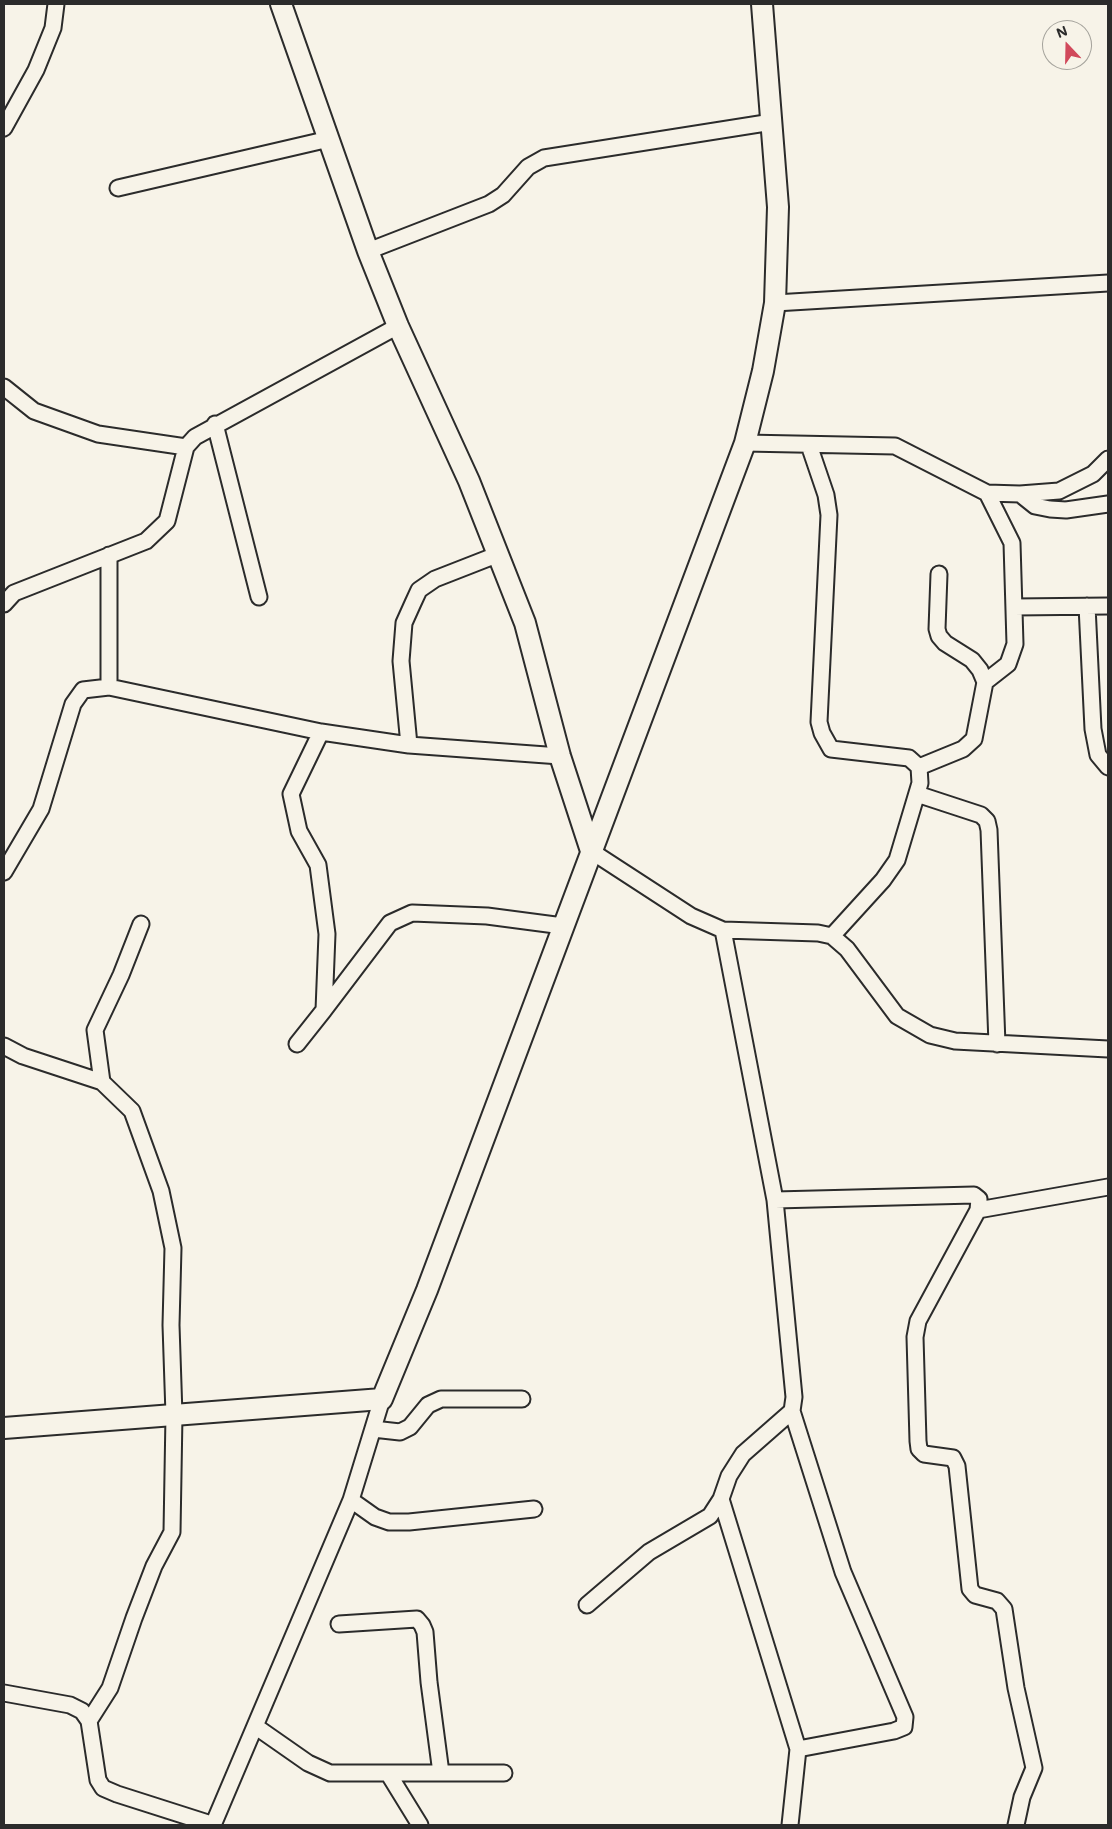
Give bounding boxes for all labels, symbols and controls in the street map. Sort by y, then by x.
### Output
north arrow [1042,20,1092,70]
text: N [1053,21,1070,42]

